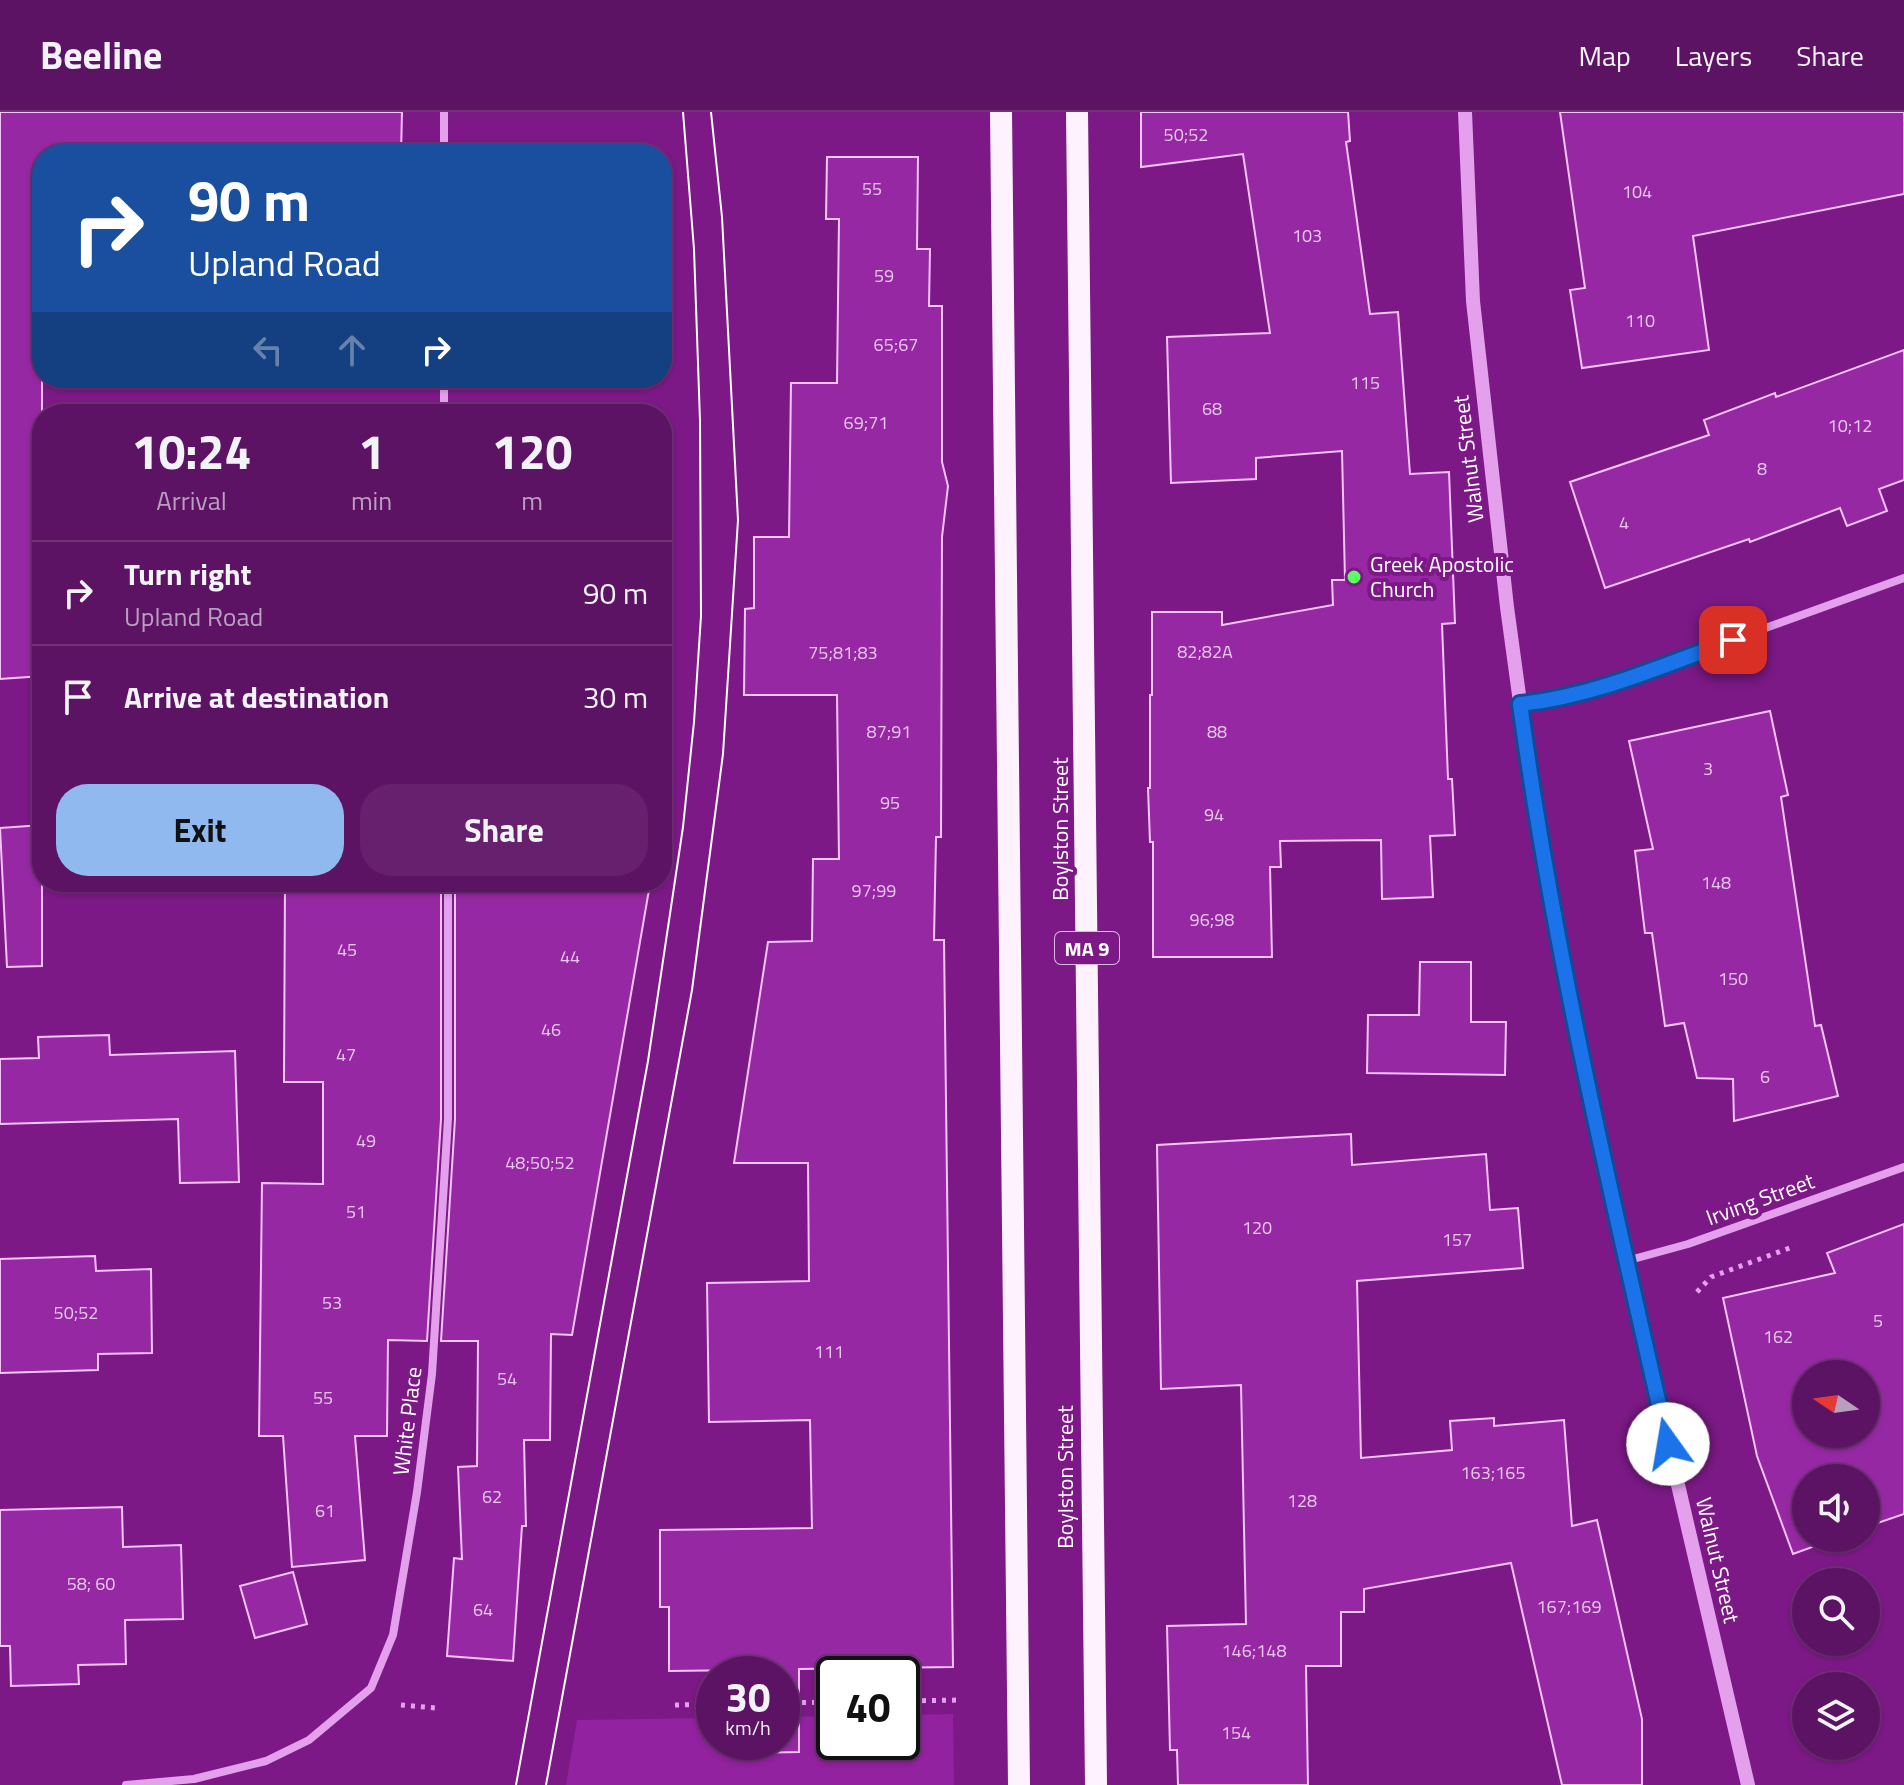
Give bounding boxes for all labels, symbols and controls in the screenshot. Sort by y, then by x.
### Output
text: Beeline [40,26,162,84]
text: Map [1578,34,1631,77]
text: Layers [1675,34,1752,77]
text: Share [1796,34,1864,77]
house number: 50;52 [1164,121,1208,148]
text: 90 m [188,158,310,243]
house number: 55 [862,175,882,202]
icon: right [56,176,160,280]
house number: 104 [1622,178,1652,205]
house number: 103 [1292,222,1322,249]
text: Upland Road [188,235,381,290]
house number: 59 [874,262,894,289]
house number: 110 [1625,307,1655,334]
icon: left [246,328,290,372]
icon: ahead [330,328,374,372]
icon: right [414,328,458,372]
house number: 65;67 [874,331,918,358]
house number: 115 [1350,369,1380,396]
street label: Walnut Street [1443,393,1493,525]
house number: 68 [1202,395,1222,422]
house number: 69;71 [844,409,888,436]
house number: 10;12 [1828,412,1872,439]
text: 10:24 [132,415,251,488]
text: 1 [358,415,385,488]
text: 120 [492,415,572,488]
house number: 8 [1757,455,1767,482]
text: Arrival [156,481,227,520]
text: min [351,481,392,520]
text: m [521,481,543,520]
house number: 4 [1619,509,1629,536]
place label: Greek Apostolic Church [1370,547,1514,606]
text: Turn right [124,551,252,597]
marker: Greek Apostolic Church [1345,568,1363,586]
text: 90 m [583,570,648,616]
icon: right [56,571,100,615]
text: Upland Road [124,597,263,636]
pin [1699,606,1767,674]
icon: arrive [1711,618,1755,662]
house number: 82;82A [1177,638,1233,665]
house number: 75;81;83 [808,639,878,666]
text: Arrive at destination [124,674,389,720]
text: 30 m [583,674,648,720]
icon: arrive [56,675,100,719]
house number: 87;91 [867,718,911,745]
house number: 88 [1207,718,1227,745]
house number: 3 [1703,755,1713,782]
street label: Boylston Street [1043,757,1077,901]
button: Exit [56,784,344,876]
button: Share [360,784,648,876]
house number: 95 [880,789,900,816]
house number: 94 [1204,801,1224,828]
house number: 148 [1701,869,1731,896]
house number: 97;99 [852,877,896,904]
house number: 96;98 [1190,906,1234,933]
road number: MA 9 [1055,932,1119,964]
house number: 45 [337,936,357,963]
house number: 44 [560,943,580,970]
house number: 150 [1718,965,1748,992]
house number: 46 [541,1016,561,1043]
house number: 47 [336,1041,356,1068]
house number: 6 [1760,1063,1770,1090]
house number: 49 [356,1127,376,1154]
house number: 48;50;52 [505,1149,575,1176]
street label: Irving Street [1701,1164,1819,1234]
house number: 51 [346,1198,366,1225]
house number: 120 [1242,1214,1272,1241]
house number: 157 [1442,1226,1472,1253]
house number: 53 [322,1289,342,1316]
house number: 50;52 [54,1299,98,1326]
house number: 5 [1873,1307,1883,1334]
house number: 162 [1763,1323,1793,1350]
house number: 111 [814,1338,844,1365]
north arrow [1792,1360,1880,1448]
map controls [1792,1360,1880,1760]
street label: White Place [383,1365,431,1477]
house number: 54 [497,1365,517,1392]
house number: 55 [313,1384,333,1411]
position arrow [1626,1402,1710,1486]
street label: Boylston Street [1048,1405,1082,1549]
house number: 163;165 [1461,1459,1525,1486]
button: sound [1792,1464,1880,1552]
house number: 62 [482,1483,502,1510]
house number: 128 [1287,1487,1317,1514]
street label: Walnut Street [1687,1494,1749,1626]
house number: 61 [315,1497,335,1524]
button: search [1792,1568,1880,1656]
house number: 58; 60 [67,1570,115,1597]
house number: 167;169 [1537,1593,1601,1620]
house number: 64 [473,1596,493,1623]
house number: 146;148 [1222,1637,1286,1664]
speed limit sign: 40 [816,1656,920,1760]
text: 30 [726,1667,770,1728]
button: layers [1792,1672,1880,1760]
text: km/h [725,1712,771,1743]
house number: 154 [1221,1719,1251,1746]

